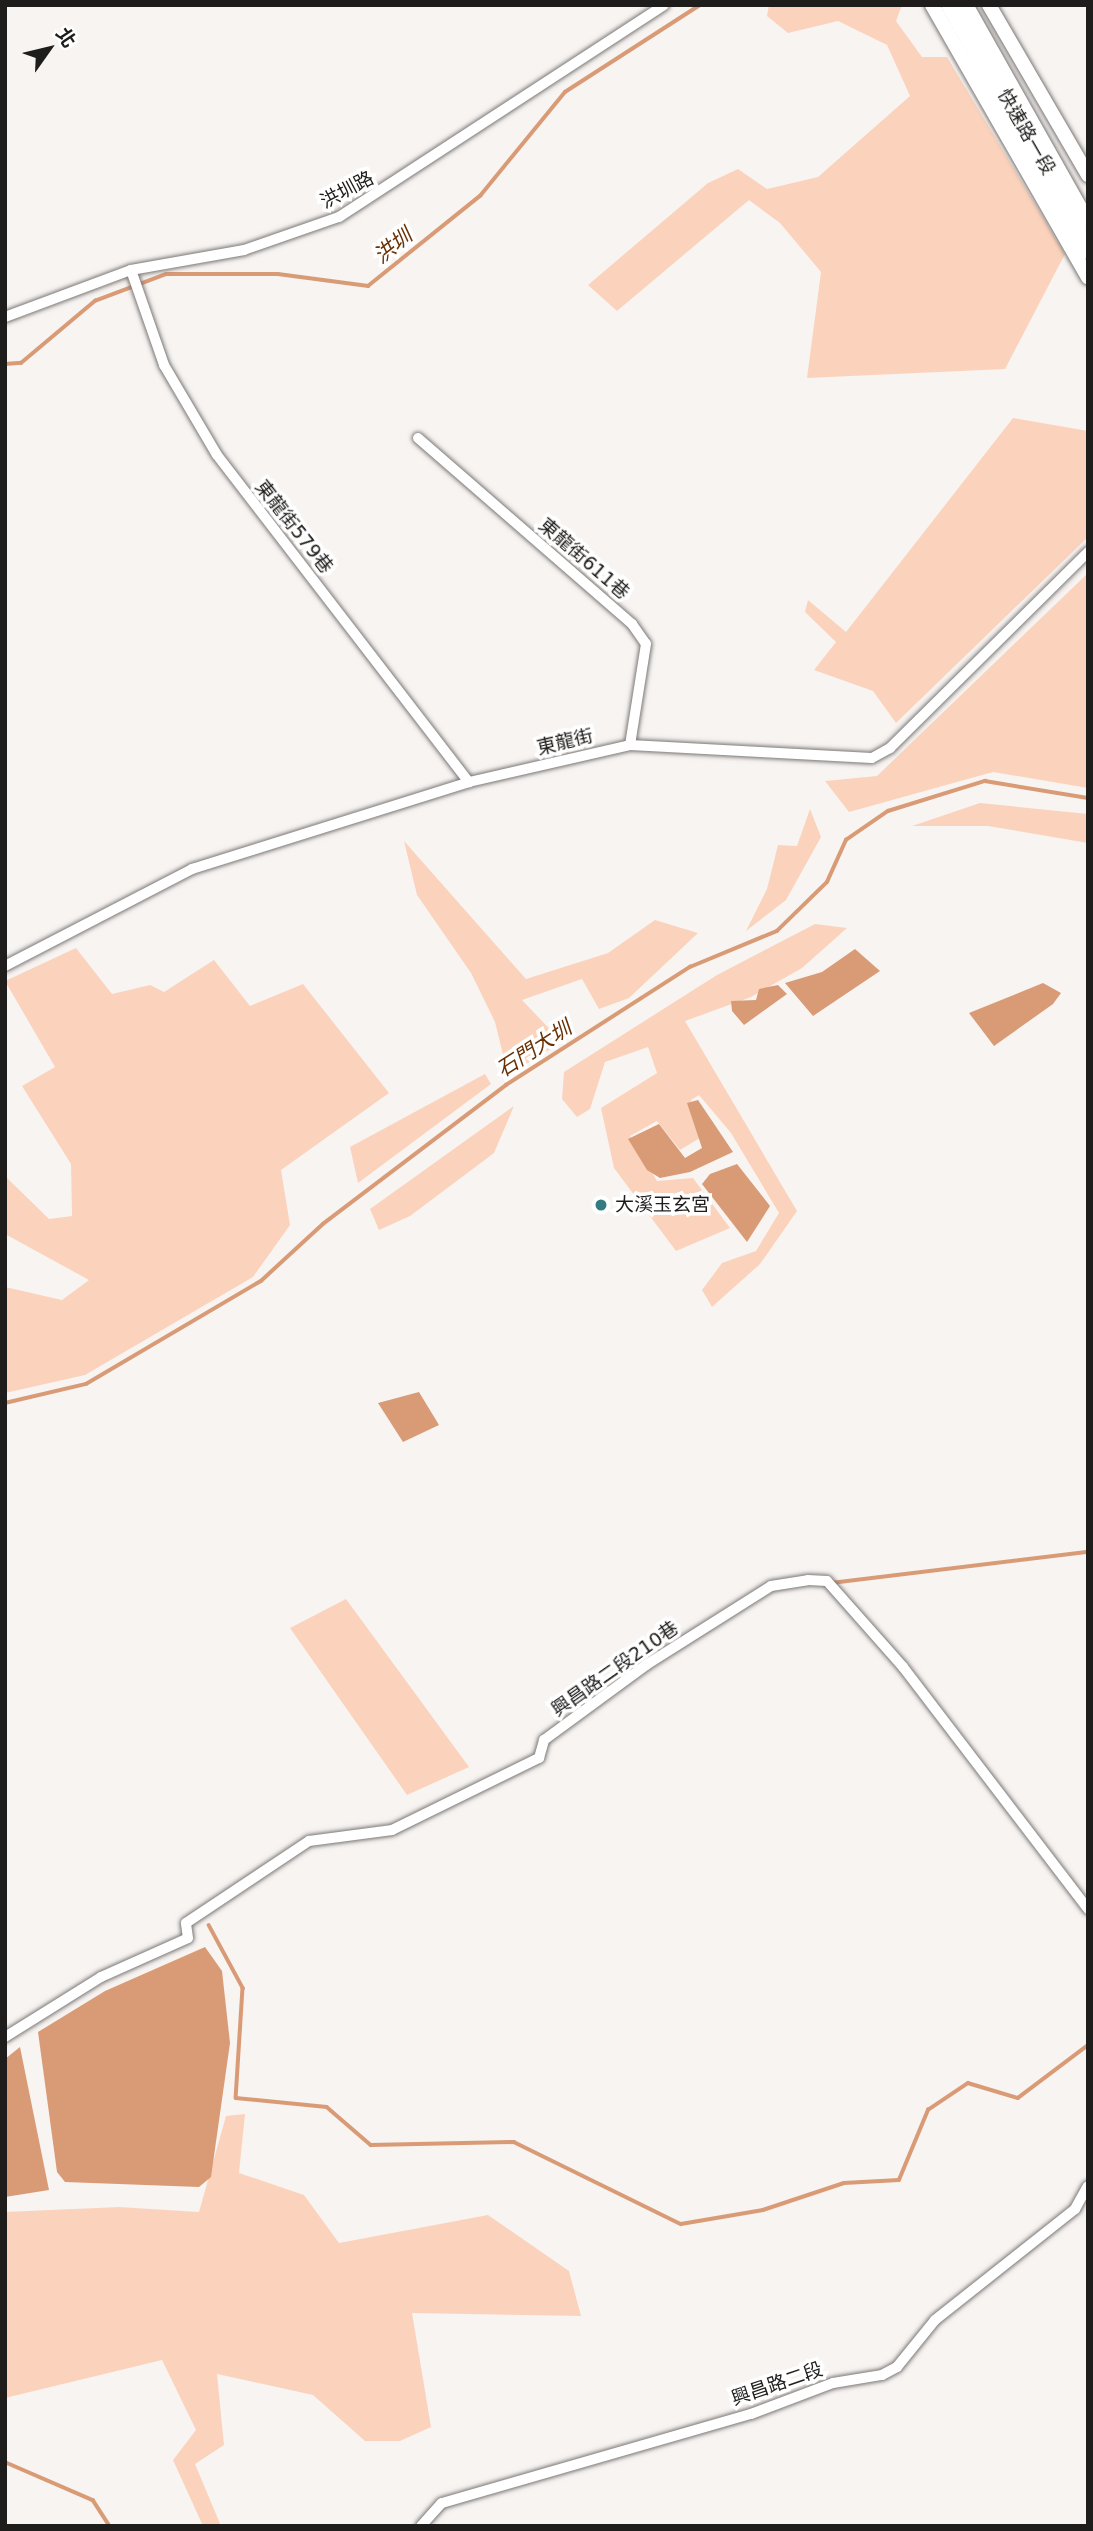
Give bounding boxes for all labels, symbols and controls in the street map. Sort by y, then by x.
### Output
north arrow [14,14,84,84]
text: 北 [52,23,81,51]
street label: 快速路一段 [992,85,1060,179]
street label: 洪圳路 [316,167,378,213]
water label: 洪圳 [369,223,417,269]
street label: 東龍街579巷 [250,476,338,578]
street label: 東龍街611巷 [534,514,634,604]
street label: 東龍街 [535,724,595,760]
water label: 石門大圳 [492,1016,576,1082]
place label: 大溪玉玄宮 [615,1194,710,1216]
marker: 大溪玉玄宮 [593,1197,609,1213]
street label: 興昌路二段210巷 [547,1617,683,1721]
street label: 興昌路二段 [728,2358,826,2410]

